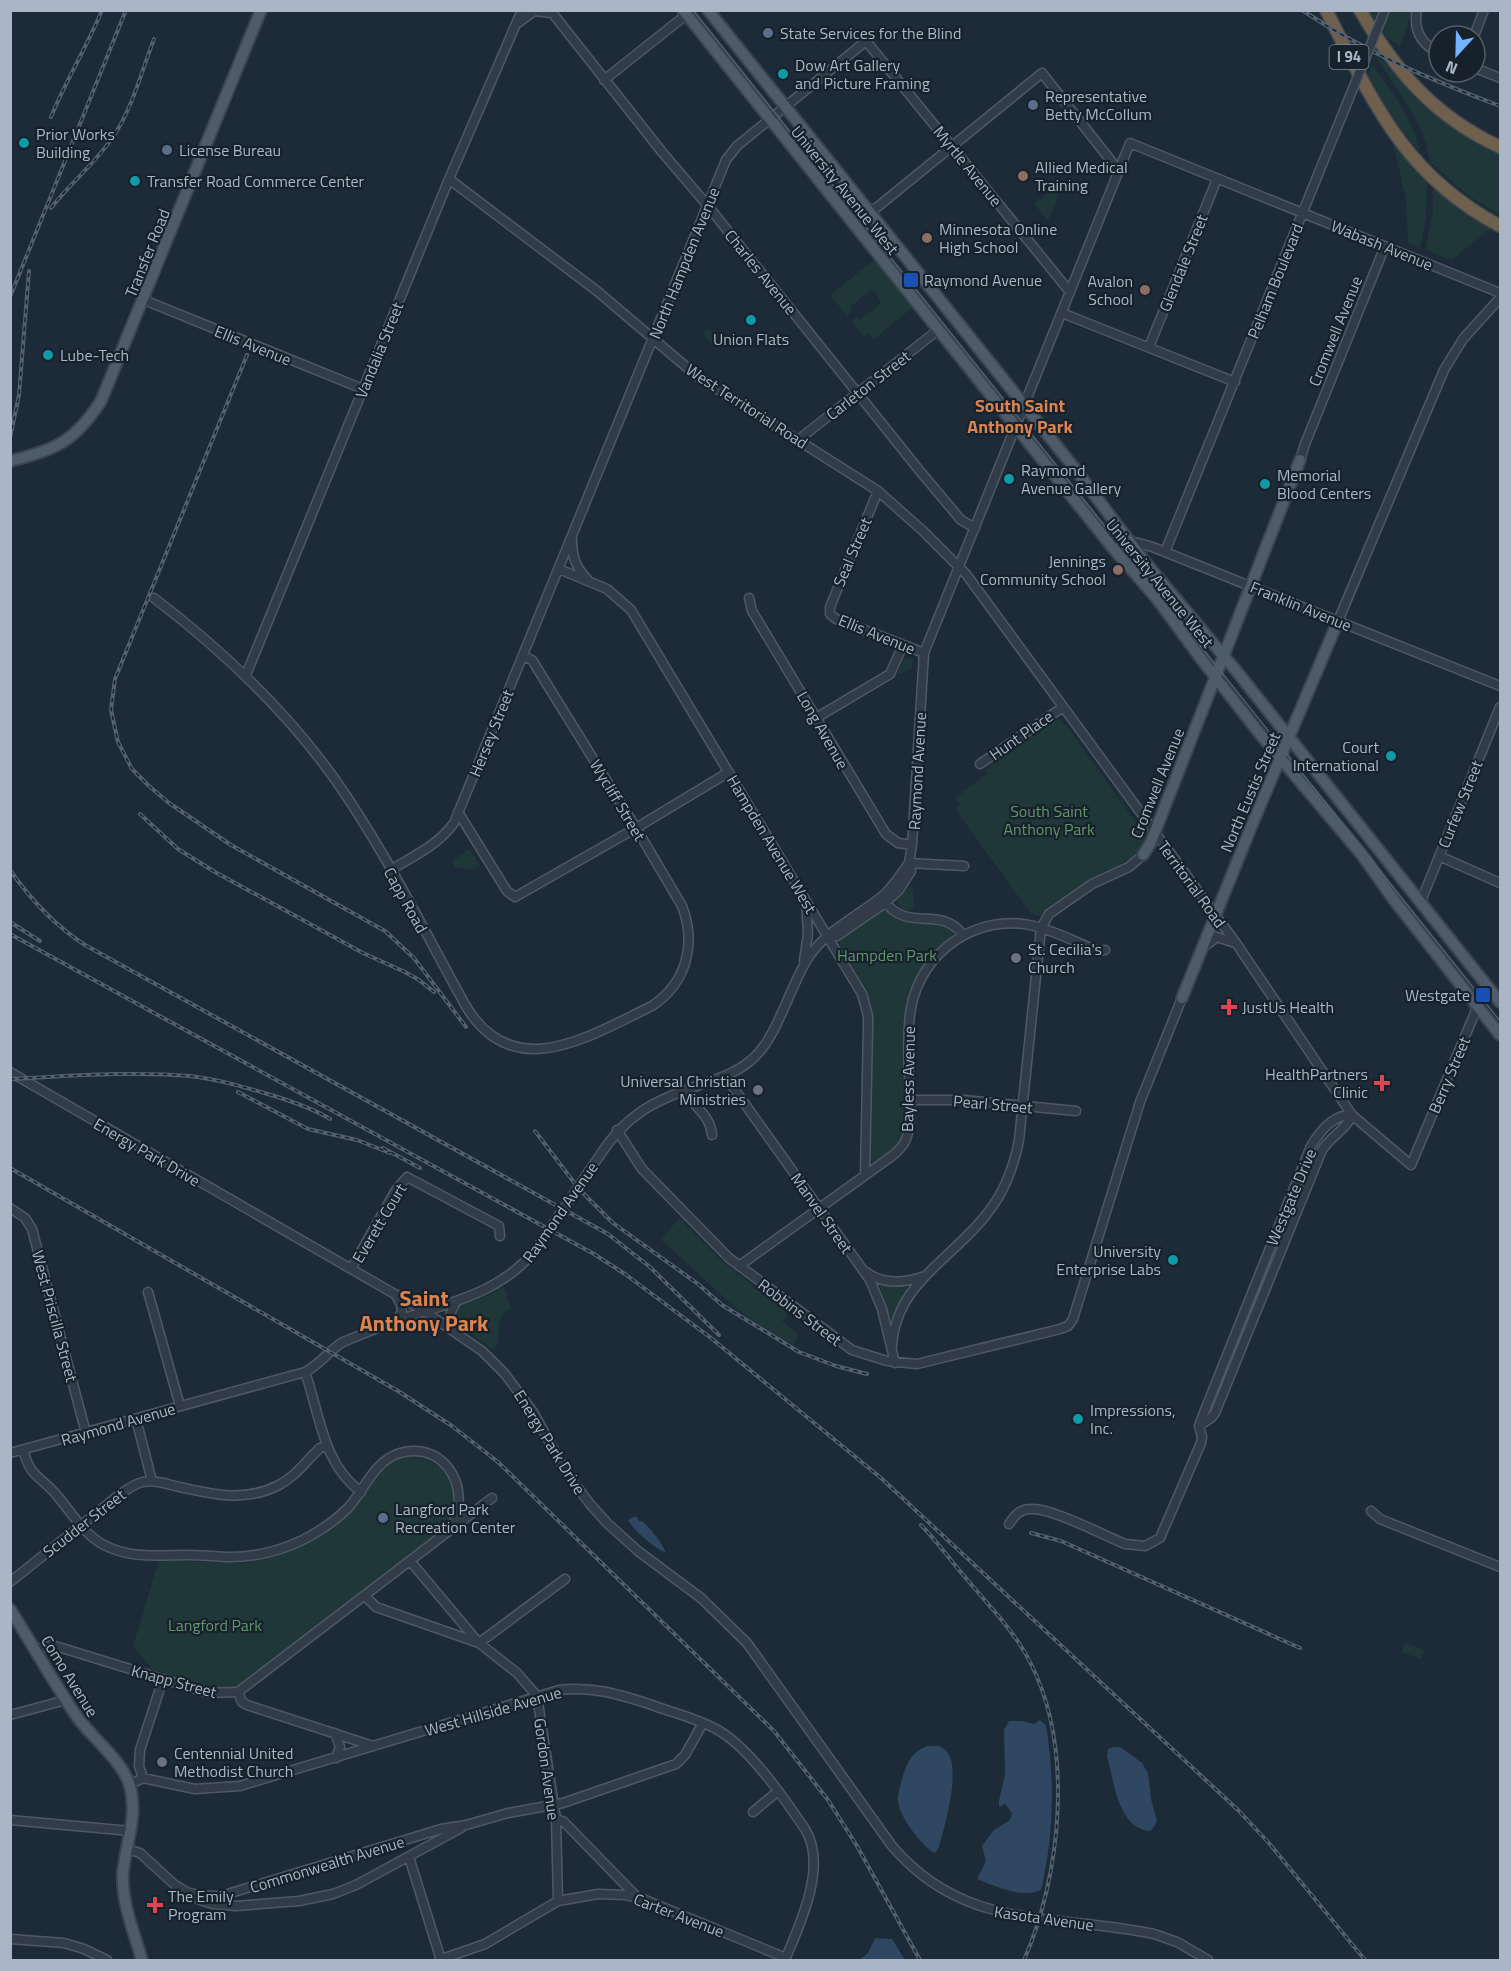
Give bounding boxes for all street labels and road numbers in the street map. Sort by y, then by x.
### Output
road number: I 94 [1330,45,1368,69]
street label: University Avenue West [785,120,905,260]
street label: Myrtle Avenue [928,120,1008,212]
street label: North Hampden Avenue [643,184,725,342]
street label: Transfer Road [118,205,176,301]
street label: Glendale Street [1153,210,1214,315]
street label: Wabash Avenue [1327,214,1437,276]
street label: Pelham Boulevard [1241,220,1309,342]
street label: Charles Avenue [719,224,803,320]
street label: Cromwell Avenue [1302,272,1368,390]
street label: Vandalia Street [349,298,409,402]
street label: Ellis Avenue [211,319,295,371]
street label: Carleton Street [821,344,916,426]
street label: West Territorial Road [681,358,813,454]
street label: Seal Street [827,513,878,590]
street label: University Avenue West [1100,513,1220,653]
street label: Franklin Avenue [1247,575,1355,637]
street label: Ellis Avenue [835,608,919,660]
street label: Hersey Street [463,685,520,780]
street label: Long Avenue [791,687,855,773]
street label: Hunt Place [984,704,1058,766]
street label: Raymond Avenue [902,711,932,831]
street label: Cromwell Avenue [1124,724,1190,842]
street label: North Eustis Street [1214,728,1286,856]
street label: Wycliff Street [584,755,652,846]
street label: Curfew Street [1432,756,1489,851]
street label: Hampden Avenue West [721,770,823,918]
street label: Territorial Road [1152,835,1232,933]
street label: Capp Road [378,863,434,937]
street label: Bayless Avenue [895,1026,921,1132]
street label: Berry Street [1422,1032,1476,1117]
street label: Pearl Street [952,1089,1034,1119]
street label: Energy Park Drive [89,1112,205,1192]
street label: Westgate Drive [1260,1145,1322,1249]
street label: Raymond Avenue [516,1157,604,1267]
street label: Manvel Street [785,1168,859,1259]
street label: Everett Court [346,1178,412,1267]
street label: West Priscilla Street [26,1248,84,1385]
street label: Robbins Street [753,1273,847,1352]
street label: Energy Park Drive [508,1385,592,1499]
street label: Raymond Avenue [58,1396,178,1452]
street label: Scudder Street [37,1483,131,1563]
street label: Como Avenue [35,1630,105,1722]
street label: Knapp Street [129,1658,220,1704]
street label: West Hillside Avenue [422,1680,564,1742]
street label: Gordon Avenue [528,1716,566,1822]
street label: Commonwealth Avenue [247,1829,407,1899]
street label: Carter Avenue [630,1887,728,1943]
street label: Kasota Avenue [993,1899,1095,1937]

